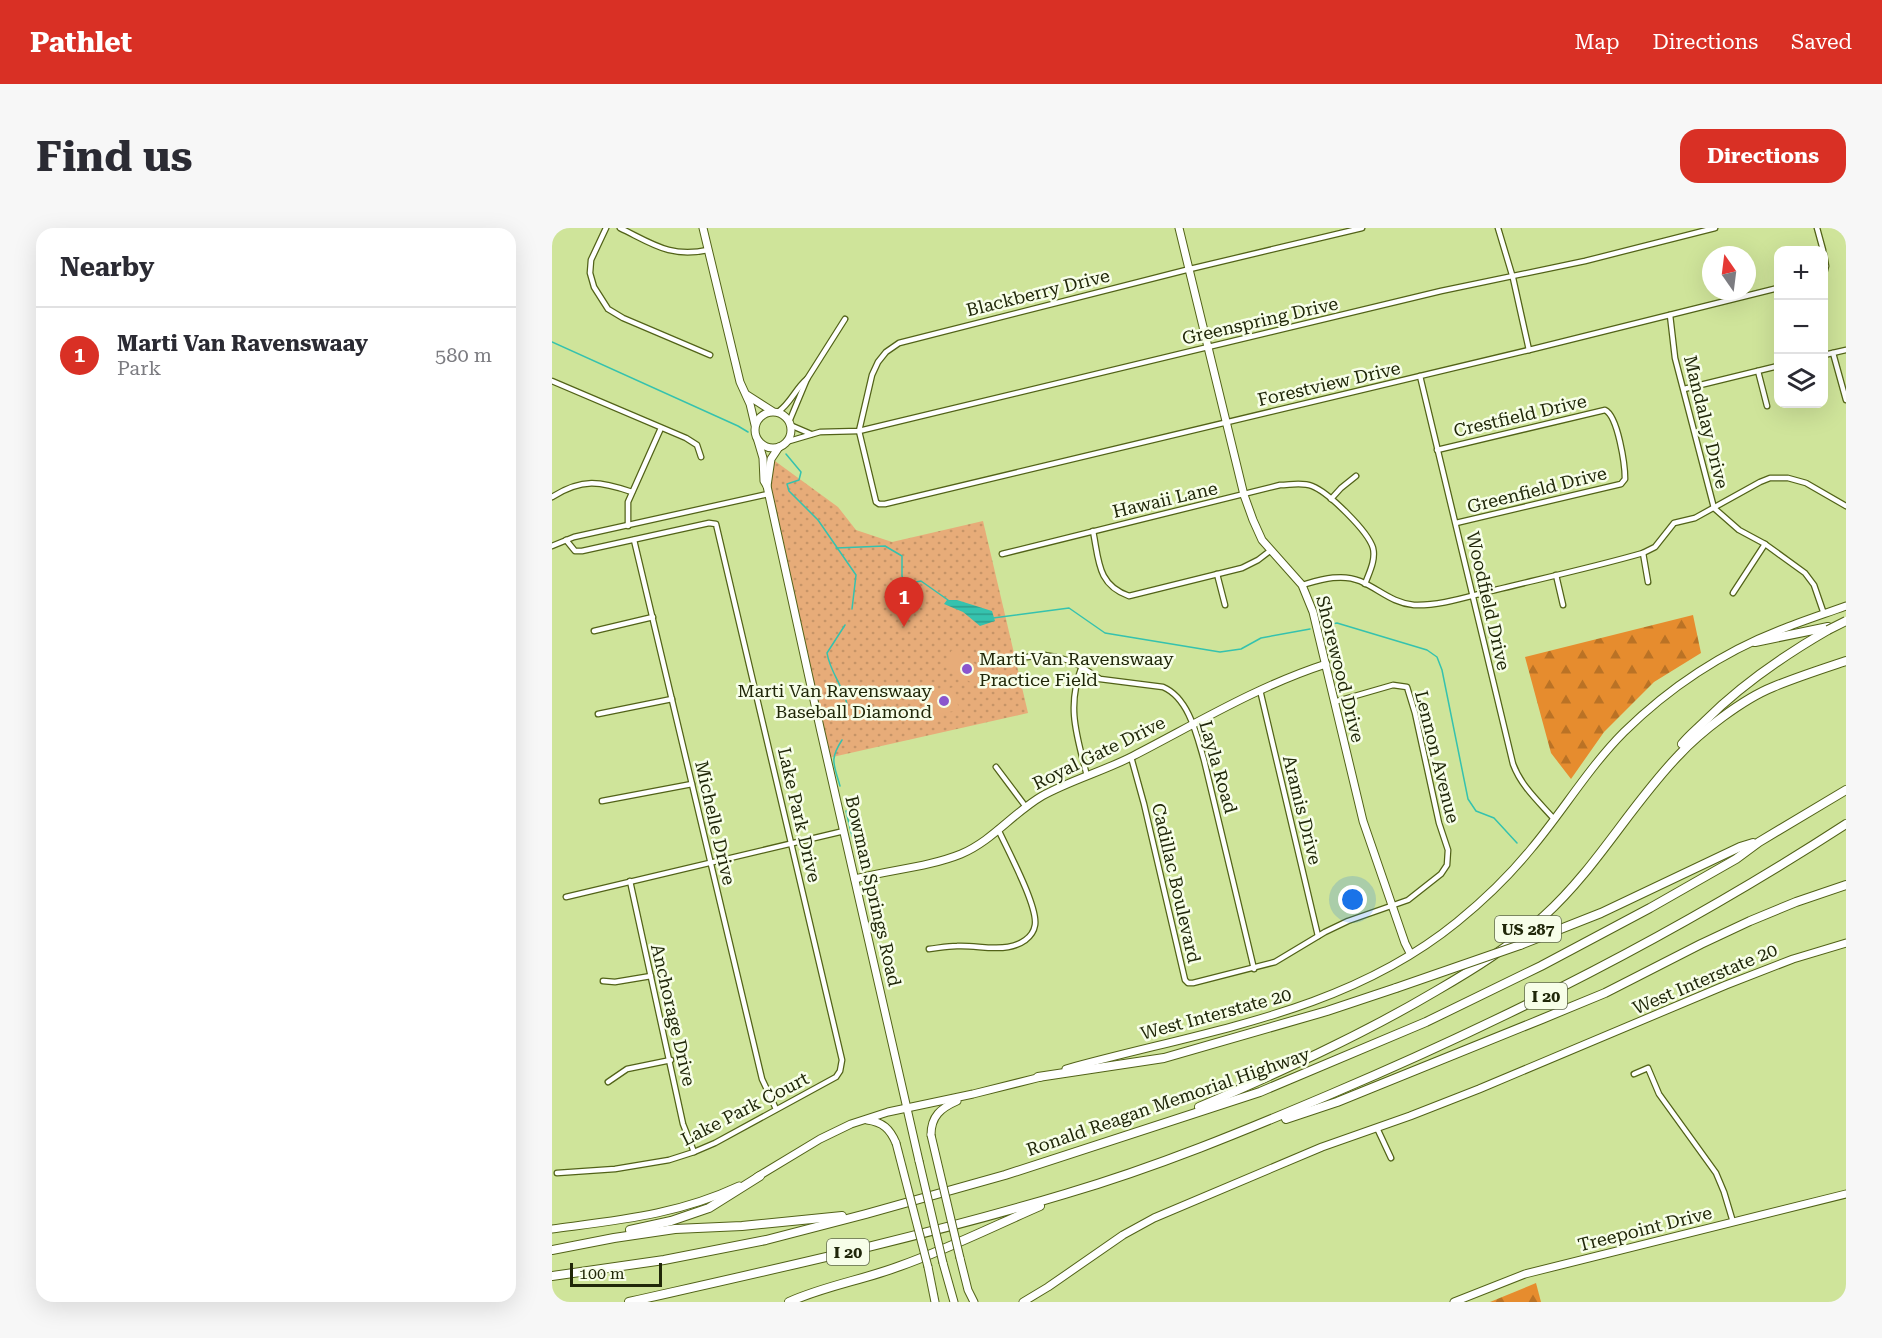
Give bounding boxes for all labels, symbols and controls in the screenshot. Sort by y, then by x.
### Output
text: Pathlet [30,26,132,59]
text: Map [1575,30,1619,54]
text: Directions [1652,30,1758,54]
text: Saved [1791,30,1852,54]
button: Directions [1680,129,1846,183]
text: Find us [36,132,193,181]
north arrow [1702,246,1756,300]
map controls [1774,246,1828,408]
button: + [1774,246,1828,300]
text: Nearby [60,252,154,282]
street label: Blackberry Drive [964,265,1112,320]
street label: Greenspring Drive [1180,292,1340,349]
button: − [1774,300,1828,354]
text: Marti Van Ravenswaay [117,331,368,356]
text: 1 [74,343,85,367]
text: 580 m [435,343,492,367]
street label: Mandalay Drive [1680,353,1733,491]
button: layers [1774,354,1828,408]
text: Park [117,356,161,380]
street label: Forestview Drive [1255,357,1402,410]
street label: Crestfield Drive [1451,390,1589,441]
street label: Greenfield Drive [1465,462,1609,517]
street label: Hawaii Lane [1110,477,1220,522]
street label: Woodfield Drive [1462,530,1515,672]
pin: 1 [884,578,924,627]
street label: Shorewood Drive [1312,593,1369,745]
place label: Marti Van Ravenswaay Practice Field [979,648,1174,690]
marker: Marti Van Ravenswaay Practice Field [960,662,974,676]
place label: Marti Van Ravenswaay Baseball Diamond [737,680,932,722]
street label: Lennon Avenue [1411,688,1464,826]
marker: Marti Van Ravenswaay Baseball Diamond [937,694,951,708]
street label: Royal Gate Drive [1029,711,1169,794]
street label: Layla Road [1195,718,1242,816]
street label: Lake Park Drive [774,745,825,884]
street label: Aramis Drive [1279,753,1326,867]
street label: Michelle Drive [691,759,740,887]
street label: Bowman Springs Road [841,793,906,989]
street label: Cadillac Boulevard [1148,801,1205,965]
your location [1338,885,1367,914]
road number: US 287 [1495,916,1561,942]
street label: West Interstate 20 [1629,939,1780,1019]
street label: Anchorage Drive [647,942,700,1088]
street label: West Interstate 20 [1138,983,1294,1044]
road number: I 20 [1525,983,1567,1009]
street label: Ronald Reagan Memorial Highway [1023,1043,1313,1160]
street label: Lake Park Court [678,1067,812,1150]
street label: Treepoint Drive [1576,1202,1714,1255]
road number: I 20 [827,1239,869,1265]
scale bar [570,1260,662,1288]
text: 100 m [579,1264,625,1283]

